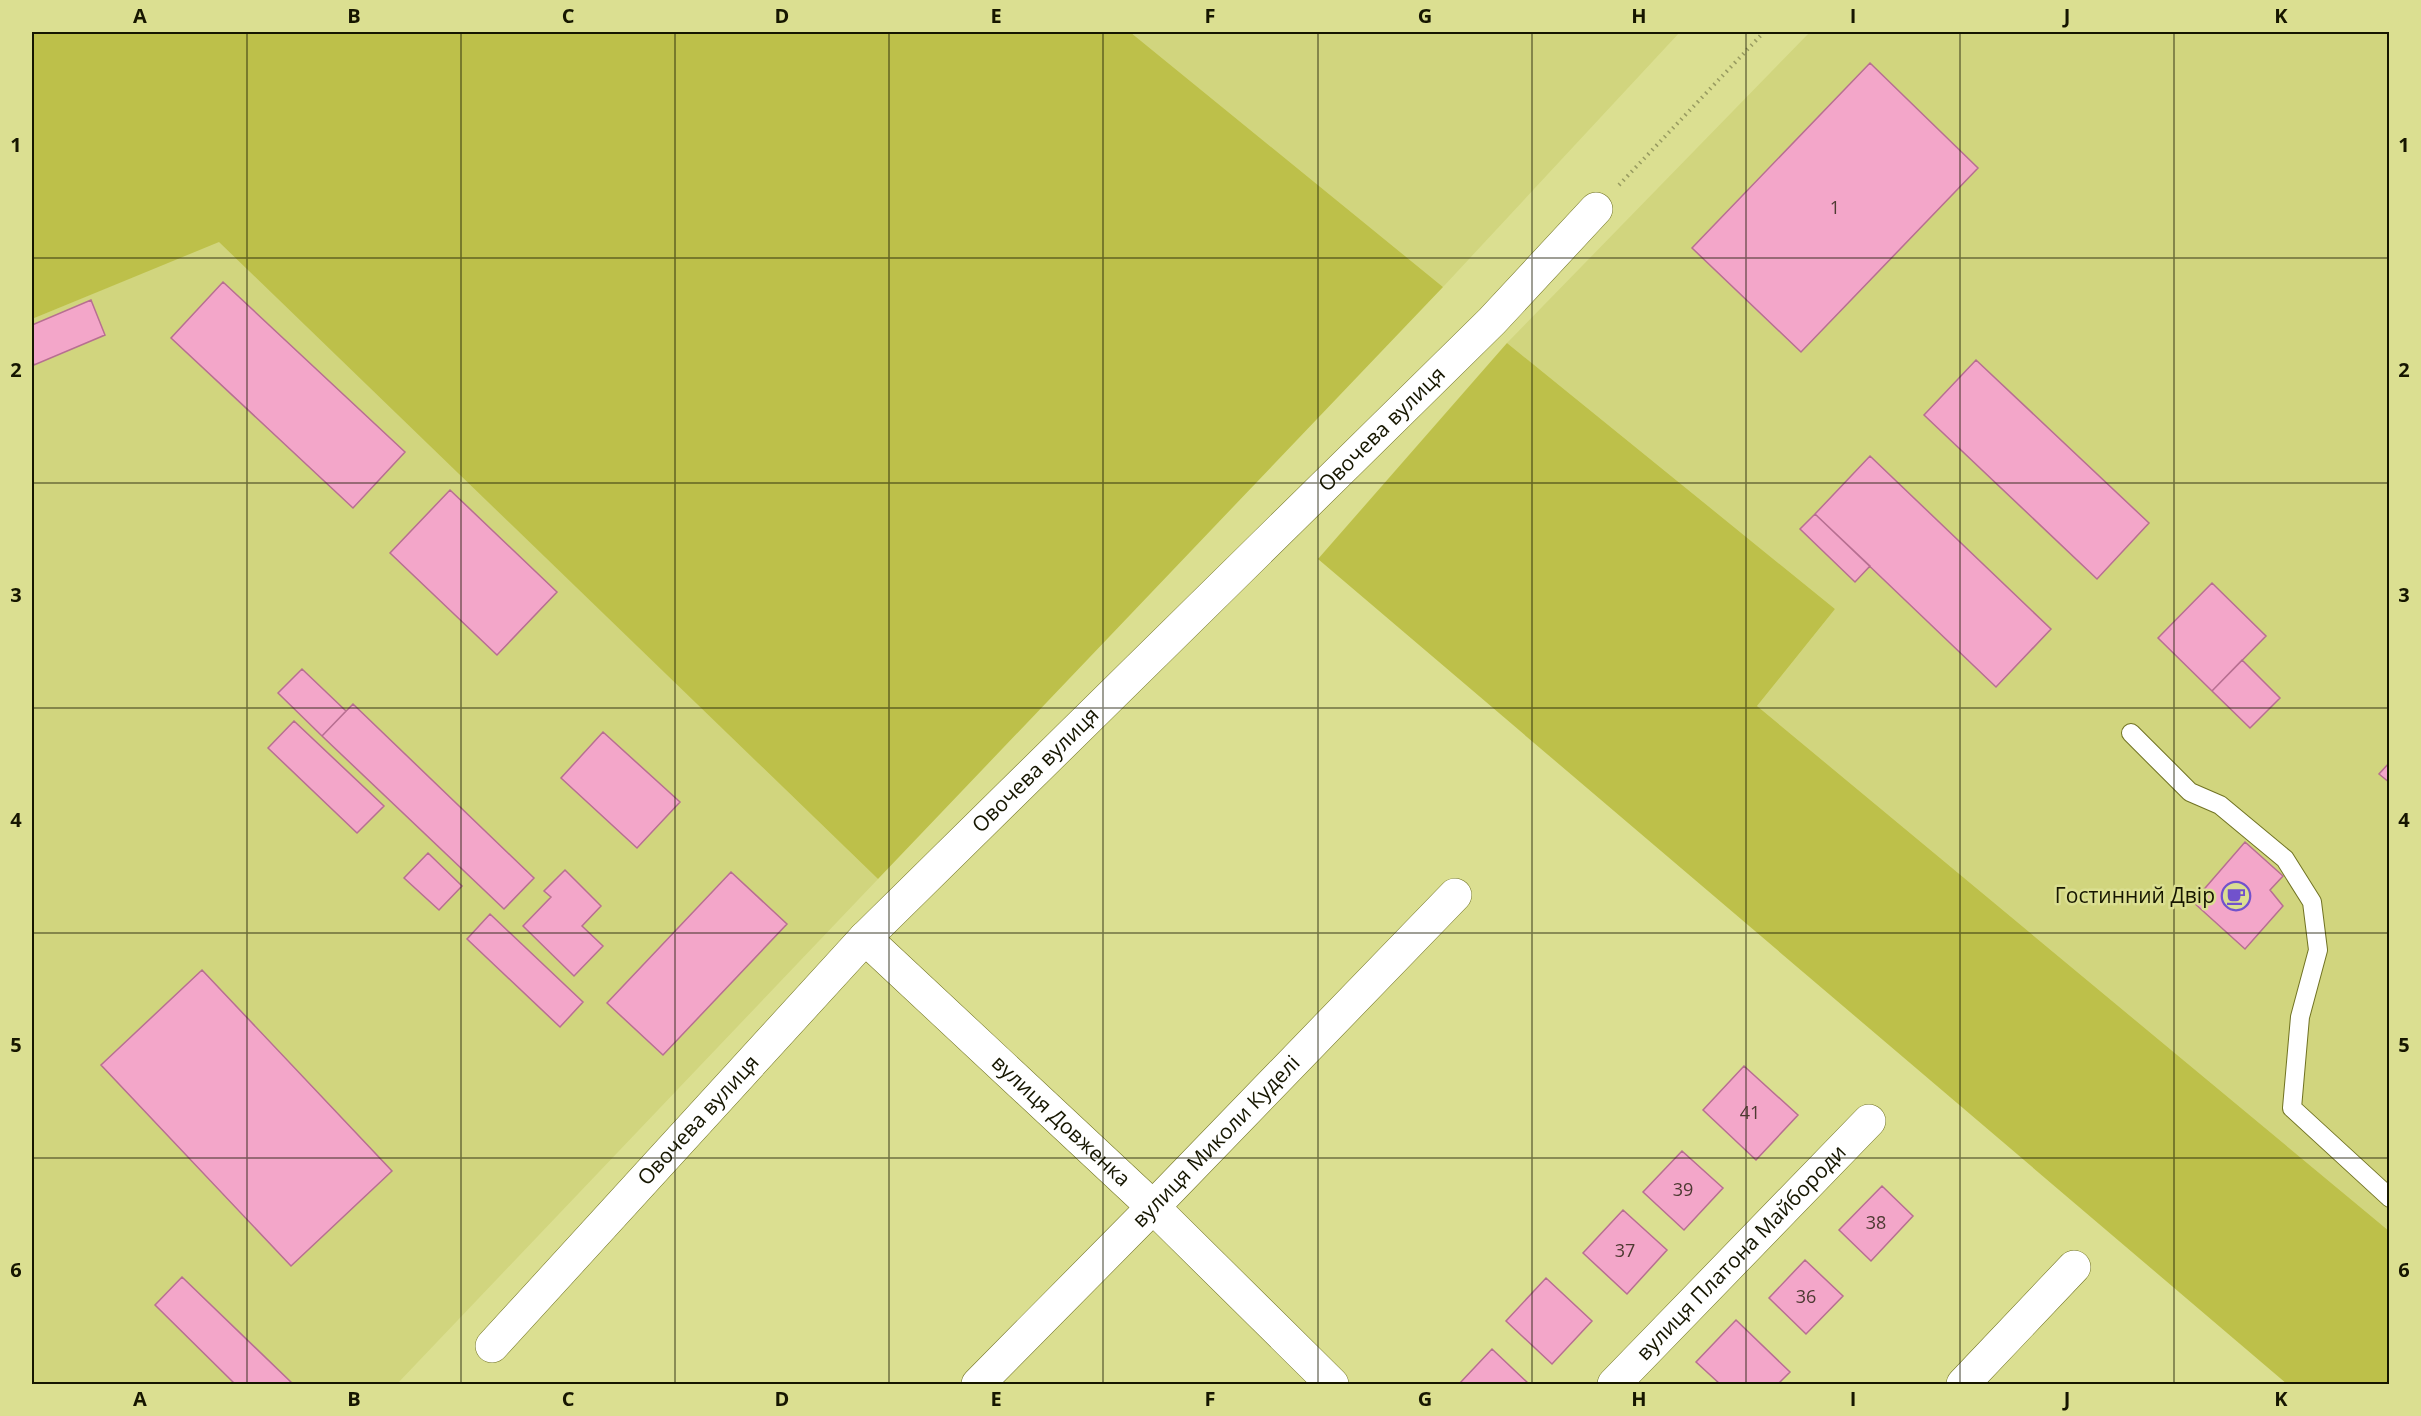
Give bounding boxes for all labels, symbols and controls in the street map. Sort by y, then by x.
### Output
text: A [133,2,147,29]
text: B [347,2,361,29]
text: C [562,2,575,29]
text: D [775,2,789,29]
text: E [990,2,1002,29]
text: F [1205,2,1215,29]
text: G [1418,2,1432,29]
text: H [1631,2,1647,29]
text: I [1850,2,1856,29]
text: J [2062,2,2070,29]
text: K [2274,2,2288,29]
text: 1 [10,131,22,158]
text: 1 [2398,131,2410,158]
house number: 1 [1830,195,1840,219]
text: 2 [10,356,22,383]
text: 2 [2398,356,2410,383]
street label: Овочева вулиця [1312,360,1451,497]
text: 3 [10,581,22,608]
text: 3 [2398,581,2410,608]
street label: Овочева вулиця [965,701,1104,838]
text: 4 [10,806,22,833]
text: 4 [2398,806,2410,833]
cafe icon: Гостинний Двір [2220,880,2252,912]
place label: Гостинний Двір [2055,881,2215,909]
text: 5 [10,1031,22,1058]
text: 5 [2398,1031,2410,1058]
street label: Овочева вулиця [631,1048,765,1191]
street label: вулиця Довженка [986,1048,1137,1192]
street label: вулиця Миколи Куделі [1126,1049,1305,1233]
house number: 41 [1740,1100,1760,1124]
street label: вулиця Платона Майбороди [1630,1138,1852,1366]
house number: 39 [1673,1177,1693,1201]
house number: 38 [1866,1210,1886,1234]
house number: 37 [1615,1238,1635,1262]
text: 6 [10,1256,22,1283]
text: 6 [2398,1256,2410,1283]
house number: 36 [1796,1284,1816,1308]
text: A [133,1385,147,1412]
text: B [347,1385,361,1412]
text: C [562,1385,575,1412]
text: D [775,1385,789,1412]
text: E [990,1385,1002,1412]
text: F [1205,1385,1215,1412]
text: G [1418,1385,1432,1412]
text: H [1631,1385,1647,1412]
text: I [1850,1385,1856,1412]
text: J [2062,1385,2070,1412]
text: K [2274,1385,2288,1412]

